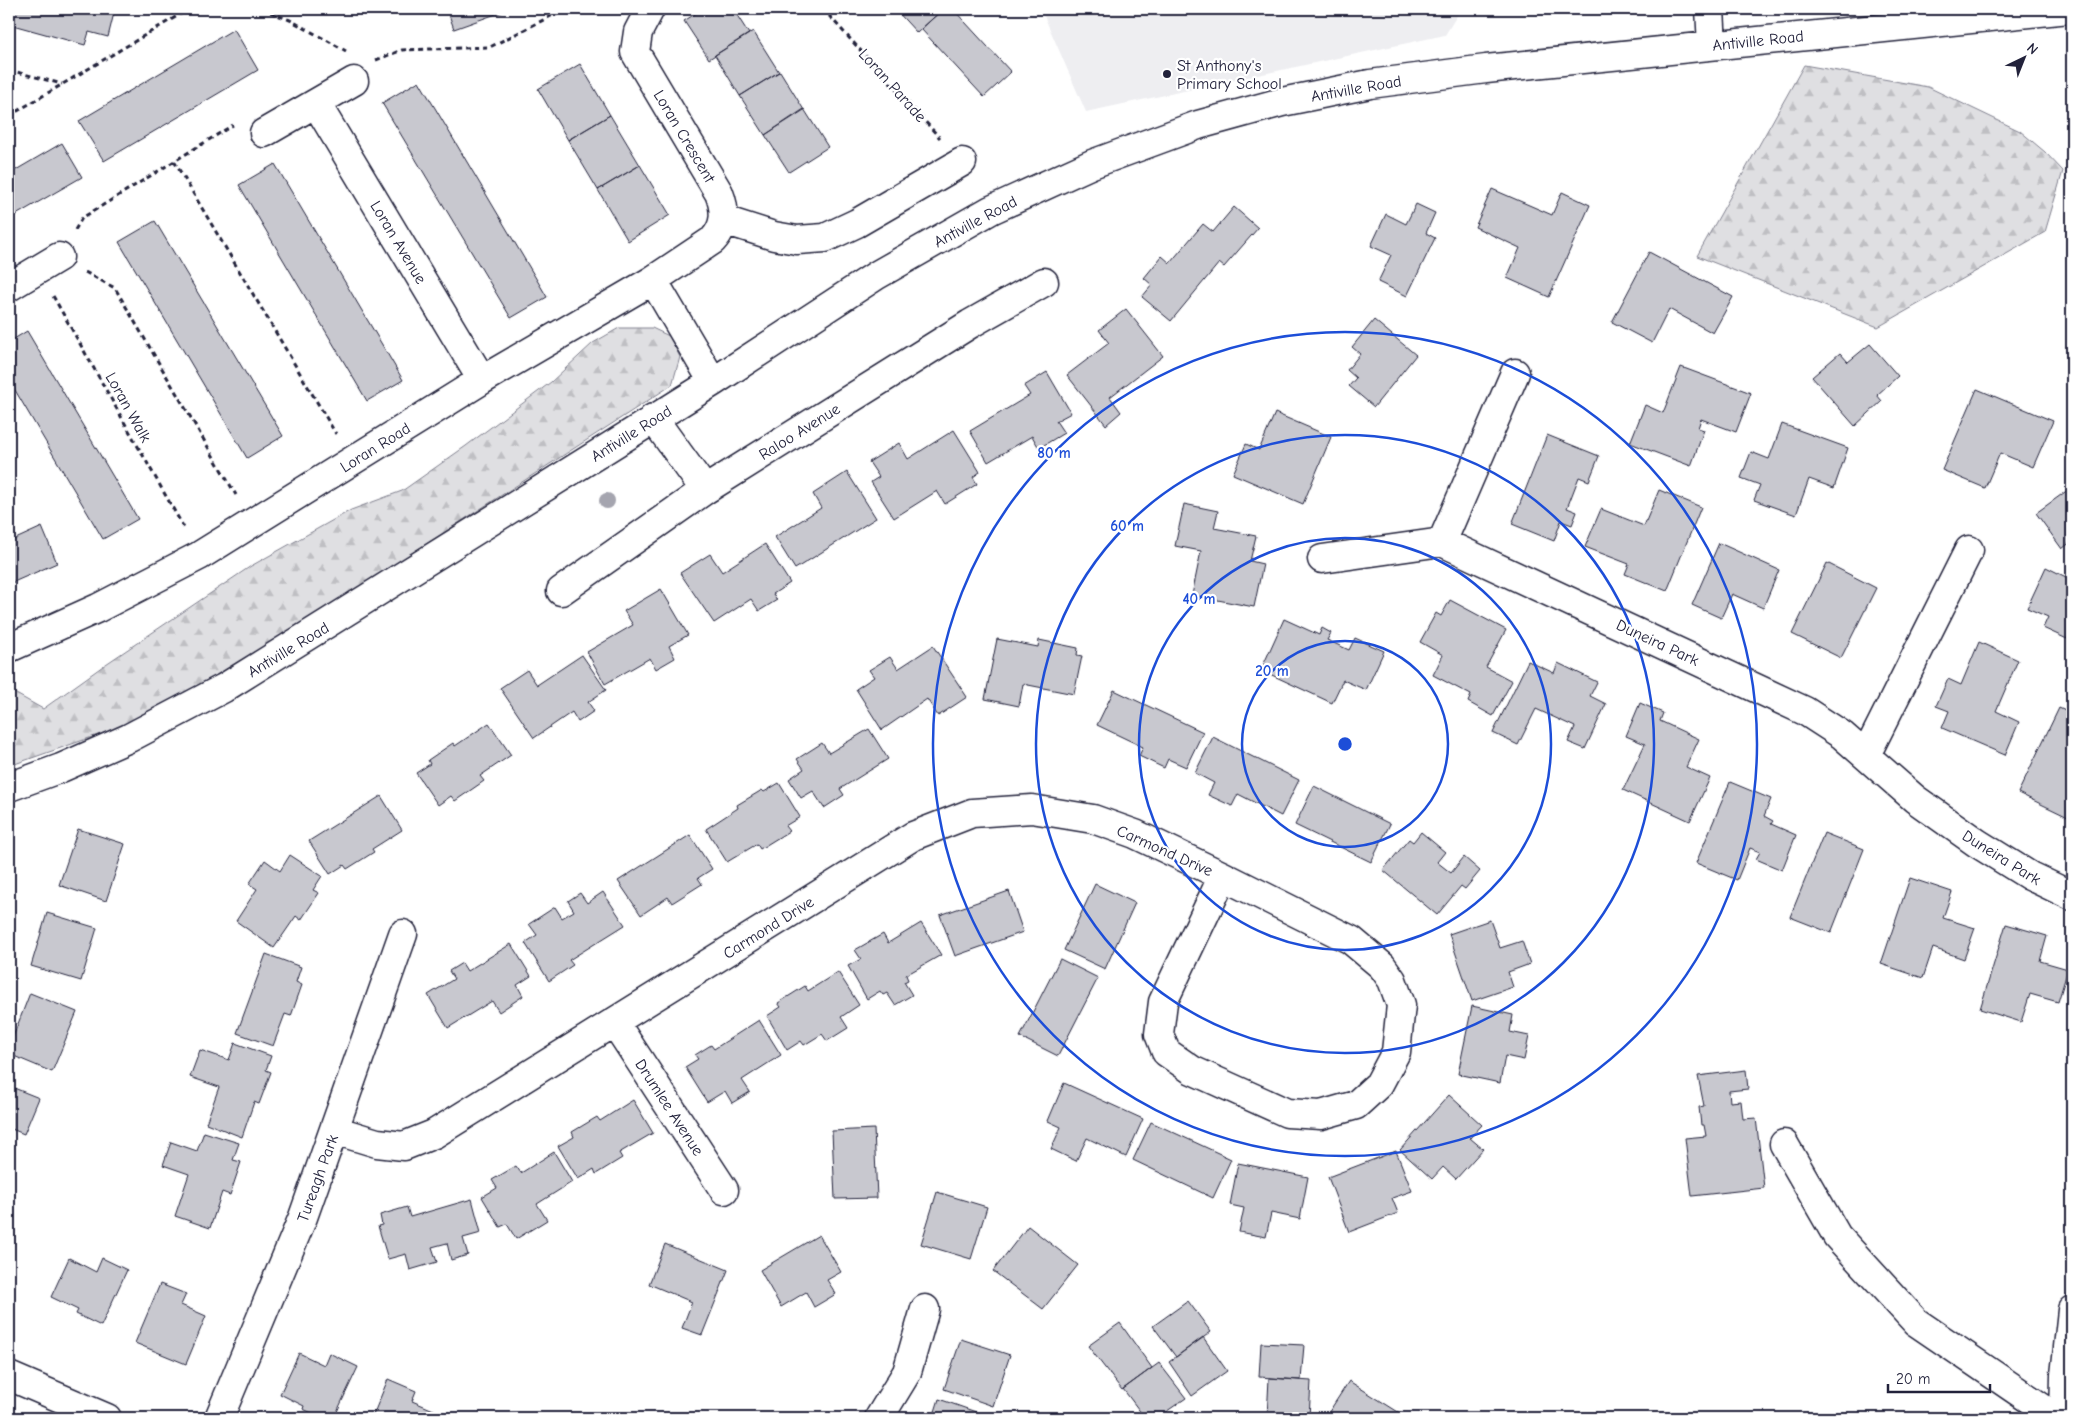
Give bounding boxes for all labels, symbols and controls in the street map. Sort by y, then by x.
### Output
street label: Antiville Road [1712,27,1805,55]
north arrow [1998,32,2048,82]
text: N [2023,40,2042,58]
street label: Loran Parade [855,45,930,126]
place label: St Anthony's Primary School [1177,57,1282,93]
marker: St Anthony's Primary School [1161,68,1173,80]
street label: Antiville Road [1310,72,1403,106]
street label: Loran Crescent [650,87,719,186]
street label: Antiville Road [931,192,1020,251]
street label: Loran Avenue [366,198,430,287]
street label: Loran Walk [102,369,155,446]
street label: Raloo Avenue [756,400,843,464]
street label: Antiville Road [588,402,675,466]
street label: Loran Road [337,419,414,476]
text: 80 m [1037,444,1071,462]
text: 60 m [1110,517,1144,535]
text: 40 m [1183,590,1216,608]
street label: Duneira Park [1613,616,1702,670]
street label: Antiville Road [245,619,332,681]
text: 20 m [1255,662,1289,680]
centre of rings [1336,735,1354,753]
street label: Carmond Drive [1114,822,1215,880]
street label: Duneira Park [1959,827,2044,889]
street label: Carmond Drive [720,893,817,963]
street label: Drumlee Avenue [631,1056,707,1159]
street label: Tureagh Park [294,1132,342,1225]
scale bar [1888,1362,1991,1394]
text: 20 m [1896,1370,1930,1388]

